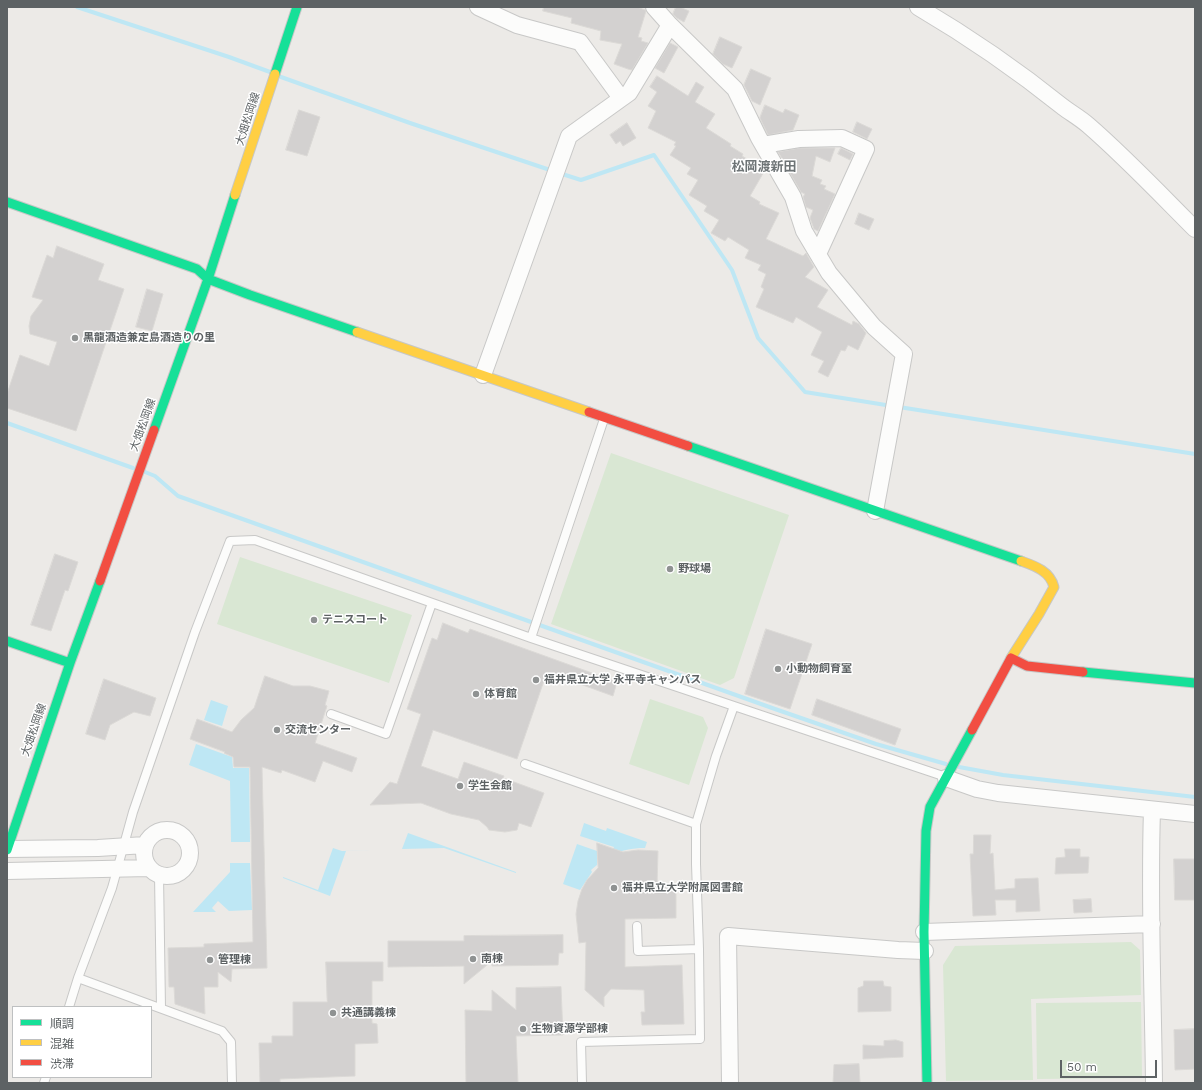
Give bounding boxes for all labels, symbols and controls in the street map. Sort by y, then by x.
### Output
street label: 大畑松岡線 [233,91,263,147]
district label: 松岡渡新田 [732,159,796,175]
place label: 黒龍酒造兼定島酒造りの里 [83,331,215,345]
marker: 黒龍酒造兼定島酒造りの里 [70,333,80,343]
street label: 大畑松岡線 [127,397,159,453]
place label: 野球場 [678,562,711,576]
marker: 野球場 [665,564,675,574]
place label: テニスコート [322,613,388,627]
marker: テニスコート [309,615,319,625]
place label: 小動物飼育室 [786,662,852,676]
marker: 小動物飼育室 [773,664,783,674]
place label: 福井県立大学 永平寺キャンパス [544,673,701,687]
marker: 福井県立大学 永平寺キャンパス [531,675,541,685]
place label: 体育館 [484,687,517,701]
marker: 体育館 [471,689,481,699]
street label: 大畑松岡線 [19,702,49,758]
place label: 交流センター [285,723,351,737]
marker: 交流センター [272,725,282,735]
place label: 学生会館 [468,779,512,793]
marker: 学生会館 [455,781,465,791]
place label: 福井県立大学附属図書館 [622,881,743,895]
marker: 福井県立大学附属図書館 [609,883,619,893]
place label: 南棟 [481,952,503,966]
place label: 管理棟 [218,953,251,967]
marker: 南棟 [468,954,478,964]
marker: 管理棟 [205,955,215,965]
legend [12,1006,152,1078]
place label: 共通講義棟 [341,1006,396,1020]
marker: 共通講義棟 [328,1008,338,1018]
text: 順調 [50,1017,74,1031]
place label: 生物資源学部棟 [531,1022,608,1036]
marker: 生物資源学部棟 [518,1024,528,1034]
text: 混雑 [50,1037,74,1051]
scale bar [1062,1052,1159,1078]
text: 渋滞 [50,1057,74,1071]
text: 50 m [1067,1060,1097,1074]

